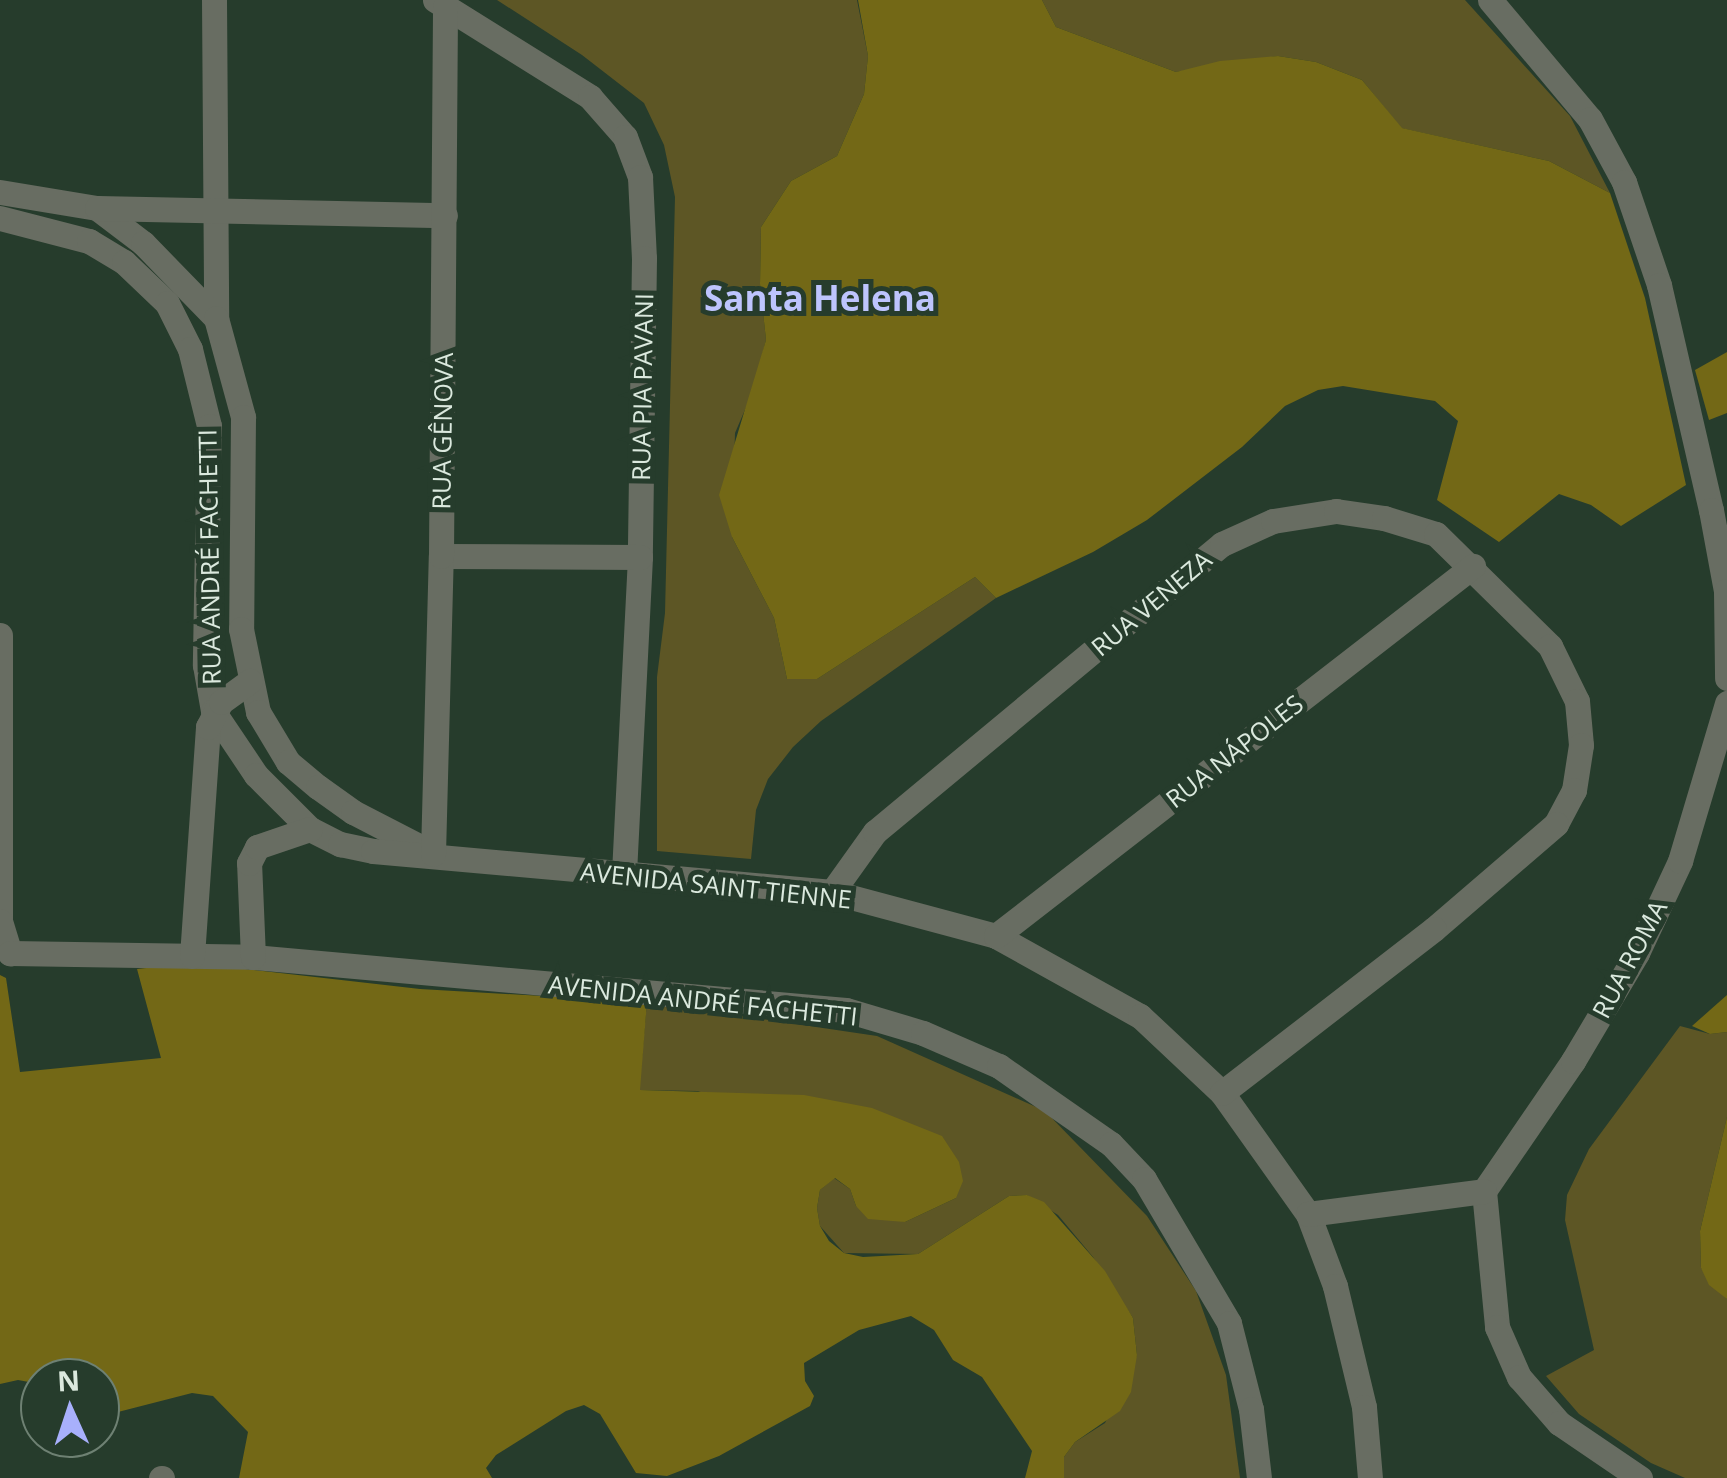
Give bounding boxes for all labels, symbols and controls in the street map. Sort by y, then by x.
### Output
district label: Santa Helena [704,277,936,319]
street label: RUA PIA PAVANI [625,293,659,481]
street label: RUA GÊNOVA [426,352,458,510]
street label: RUA ANDRÉ FACHETTI [192,429,226,685]
street label: RUA VENEZA [1085,544,1217,662]
street label: RUA NÁPOLES [1159,688,1309,814]
street label: AVENIDA SAINT TIENNE [579,856,853,914]
street label: RUA ROMA [1585,895,1673,1023]
street label: AVENIDA ANDRÉ FACHETTI [547,969,859,1031]
north arrow [20,1358,120,1458]
text: N [56,1360,81,1400]

